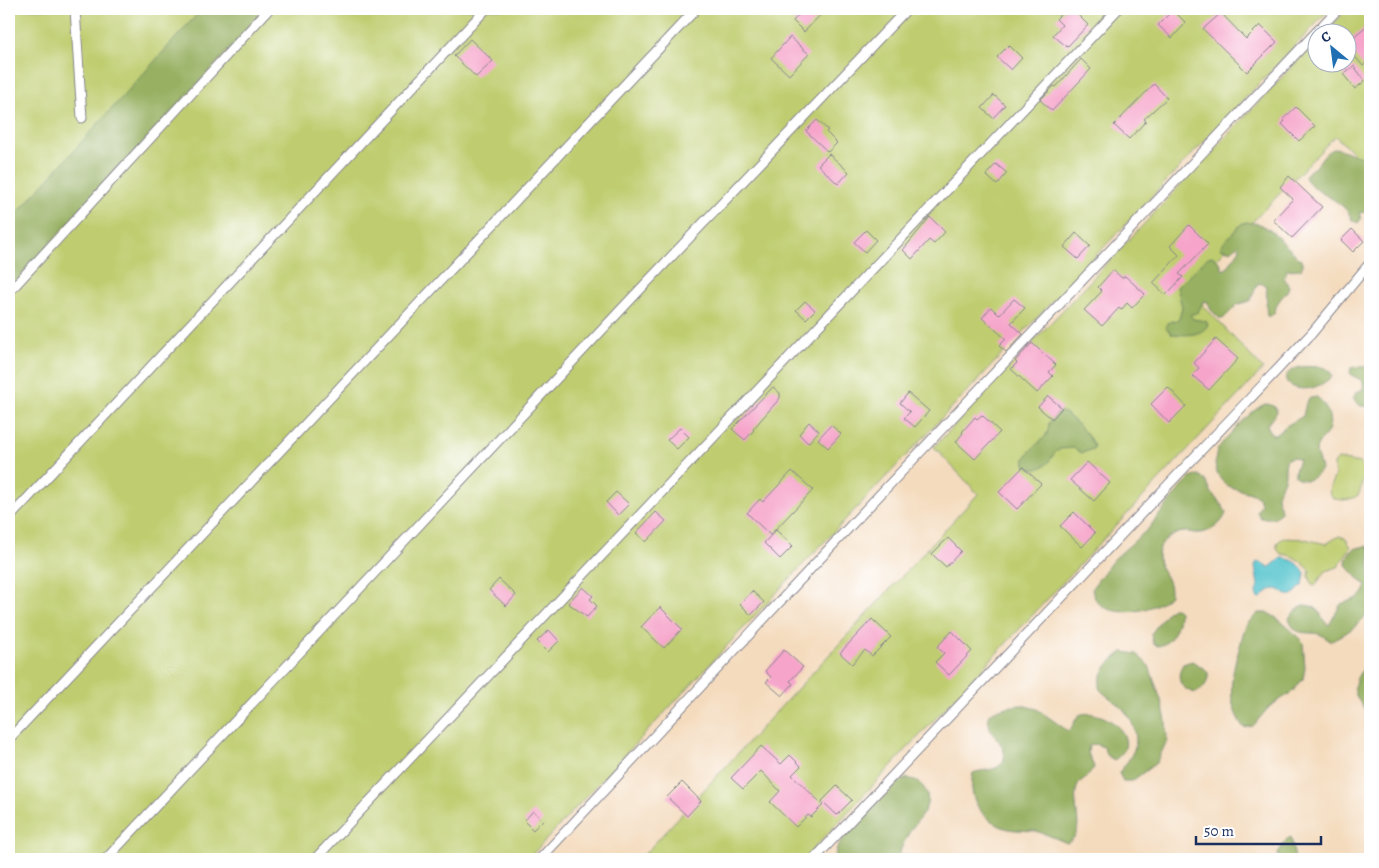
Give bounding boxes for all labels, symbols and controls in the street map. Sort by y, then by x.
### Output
north arrow [1306,22,1356,72]
text: С [1318,26,1335,47]
scale bar [1196,813,1322,845]
text: 50 m [1204,821,1234,841]

